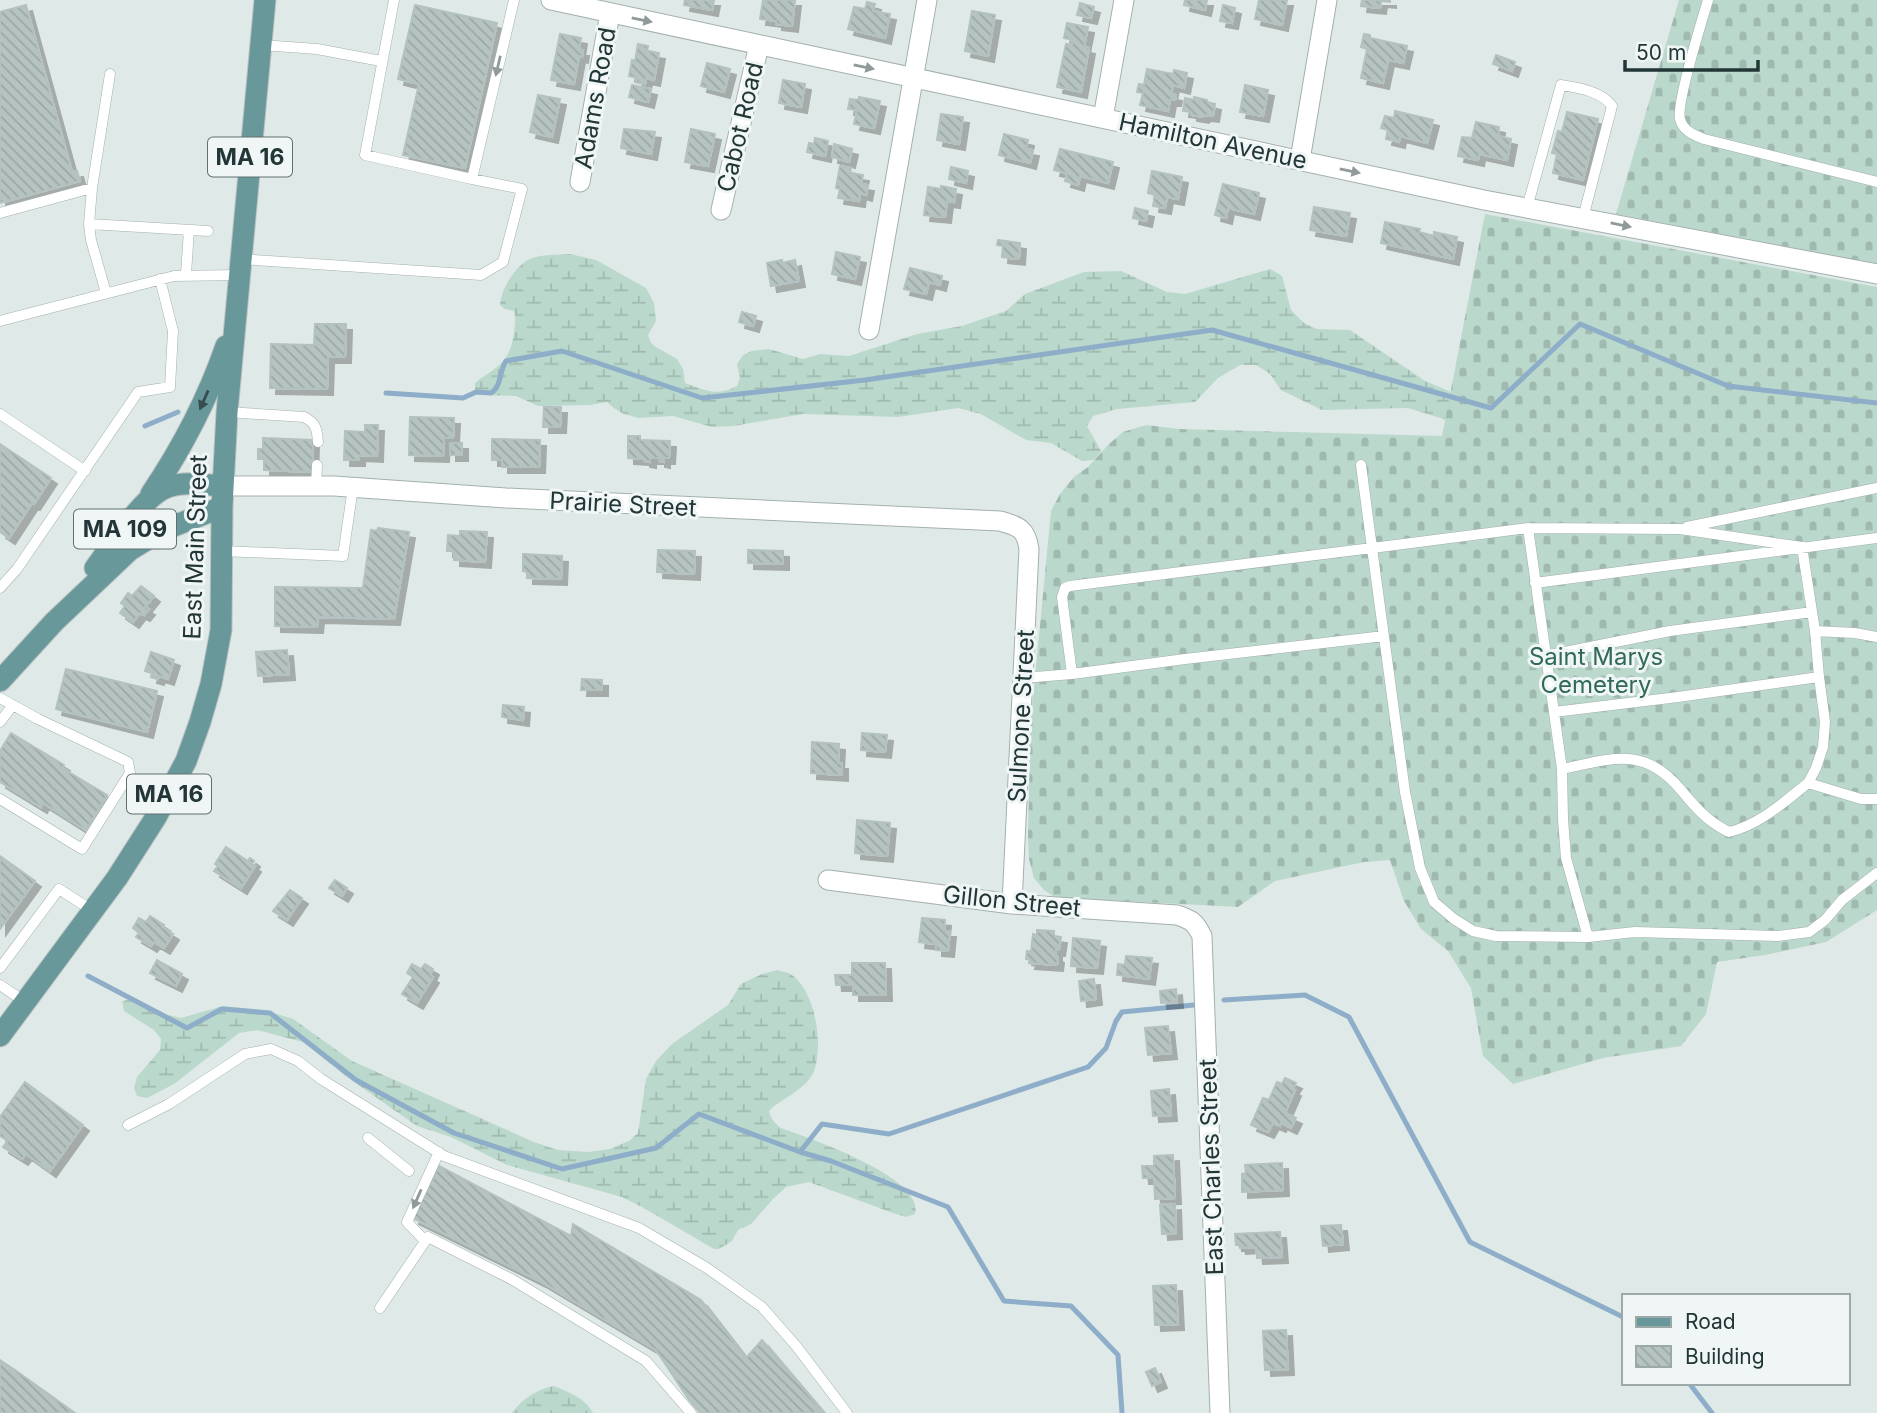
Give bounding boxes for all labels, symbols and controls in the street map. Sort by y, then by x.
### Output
one-way arrow [631,14,653,25]
street label: Adams Road [568,25,622,171]
scale bar [1625,28,1758,72]
text: 50 m [1636,40,1686,65]
one-way arrow [492,56,503,78]
street label: Cabot Road [711,59,769,195]
one-way arrow [853,62,875,73]
street label: Hamilton Avenue [1116,107,1310,175]
road number: MA 16 [208,138,292,176]
one-way arrow [1339,166,1361,177]
one-way arrow [1610,220,1632,231]
one-way arrow [198,390,209,411]
street label: East Main Street [177,454,213,640]
street label: Prairie Street [549,486,697,522]
road number: MA 109 [74,509,176,548]
street label: Sulmone Street [1002,628,1040,803]
park label: Saint Marys Cemetery [1529,642,1663,699]
road number: MA 16 [127,774,211,814]
street label: Gillon Street [942,879,1082,923]
street label: East Charles Street [1193,1058,1229,1276]
one-way arrow [411,1189,423,1209]
legend [1622,1294,1849,1385]
text: Road [1685,1309,1736,1334]
text: Building [1685,1344,1765,1369]

